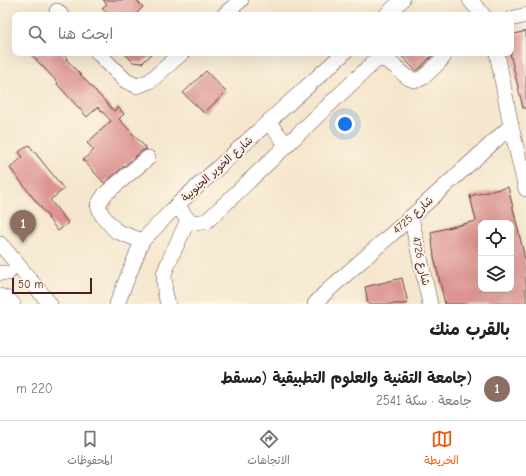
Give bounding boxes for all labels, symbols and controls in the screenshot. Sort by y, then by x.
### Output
search box [12,12,514,56]
icon: search [26,23,48,45]
text: ابحث هنا [58,25,113,43]
your location [335,114,355,134]
street label: شارع الخوير الجنوبية [179,134,257,206]
street label: 4725 شارع [390,194,437,238]
pin: 1 [10,210,36,243]
map controls [478,220,514,292]
button: locate [478,220,514,256]
street label: 4726 شارع [408,235,433,287]
button: layers [478,256,514,292]
scale bar [12,276,92,295]
text: 50 m [18,278,43,291]
text: بالقرب منك [429,320,510,339]
text: (جامعة التقنية والعلوم التطبيقية (مسقط [221,369,472,387]
text: 220 m [16,381,53,396]
text: 1 [494,381,500,396]
text: جامعة · سكة 2541 [376,393,472,408]
tab: المحفوظات [67,428,113,470]
tab: الاتجاهات [247,428,290,470]
tab: الخريطة [424,428,459,470]

